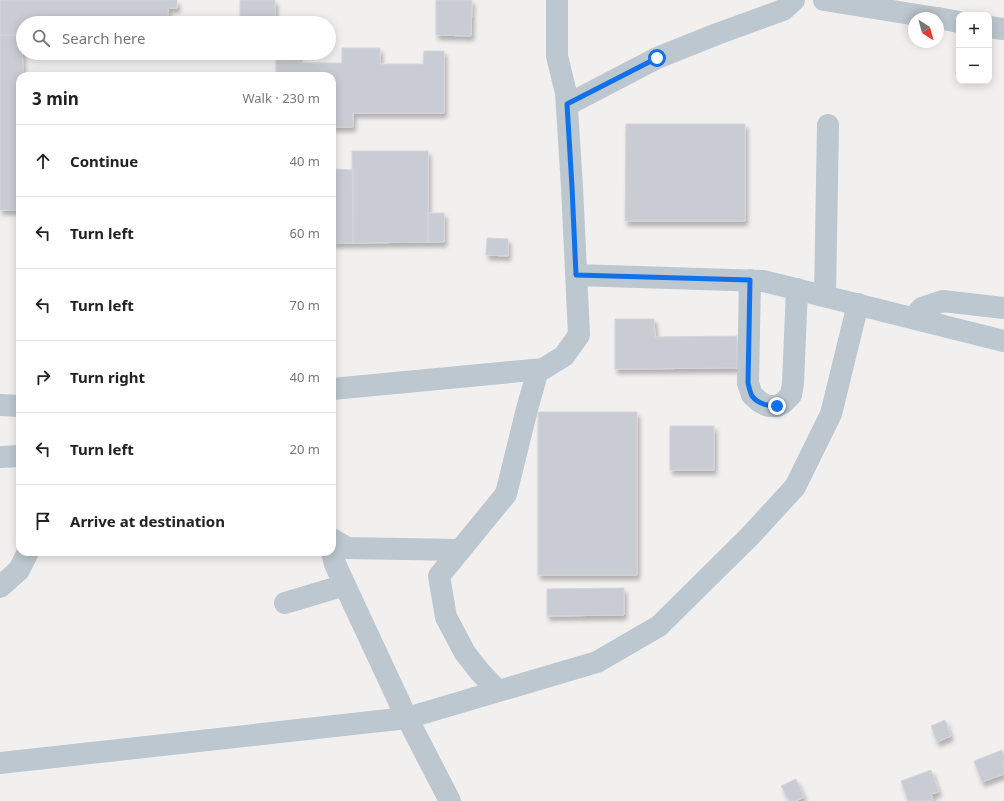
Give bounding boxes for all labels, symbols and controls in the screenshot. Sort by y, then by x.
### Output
north arrow [908,12,944,48]
map controls [956,12,992,84]
button: + [956,12,992,48]
search box [16,16,336,60]
icon: search [30,27,52,49]
text: Search here [62,28,145,48]
button: − [956,48,992,84]
route start [648,49,666,67]
text: 3 min [32,87,79,110]
text: Walk · 230 m [242,89,320,107]
icon: ahead [32,150,54,172]
text: Continue [70,151,138,171]
text: 40 m [290,152,320,170]
icon: left [32,222,54,244]
text: Turn left [70,223,134,243]
text: 60 m [290,224,320,242]
icon: left [32,294,54,316]
text: Turn left [70,295,134,315]
text: 70 m [290,296,320,314]
icon: right [32,366,54,388]
text: Turn right [70,367,145,387]
text: 40 m [290,368,320,386]
route end [768,397,786,415]
icon: left [32,438,54,460]
text: Turn left [70,439,134,459]
text: 20 m [290,440,320,458]
icon: arrive [32,510,54,532]
text: Arrive at destination [70,511,225,531]

